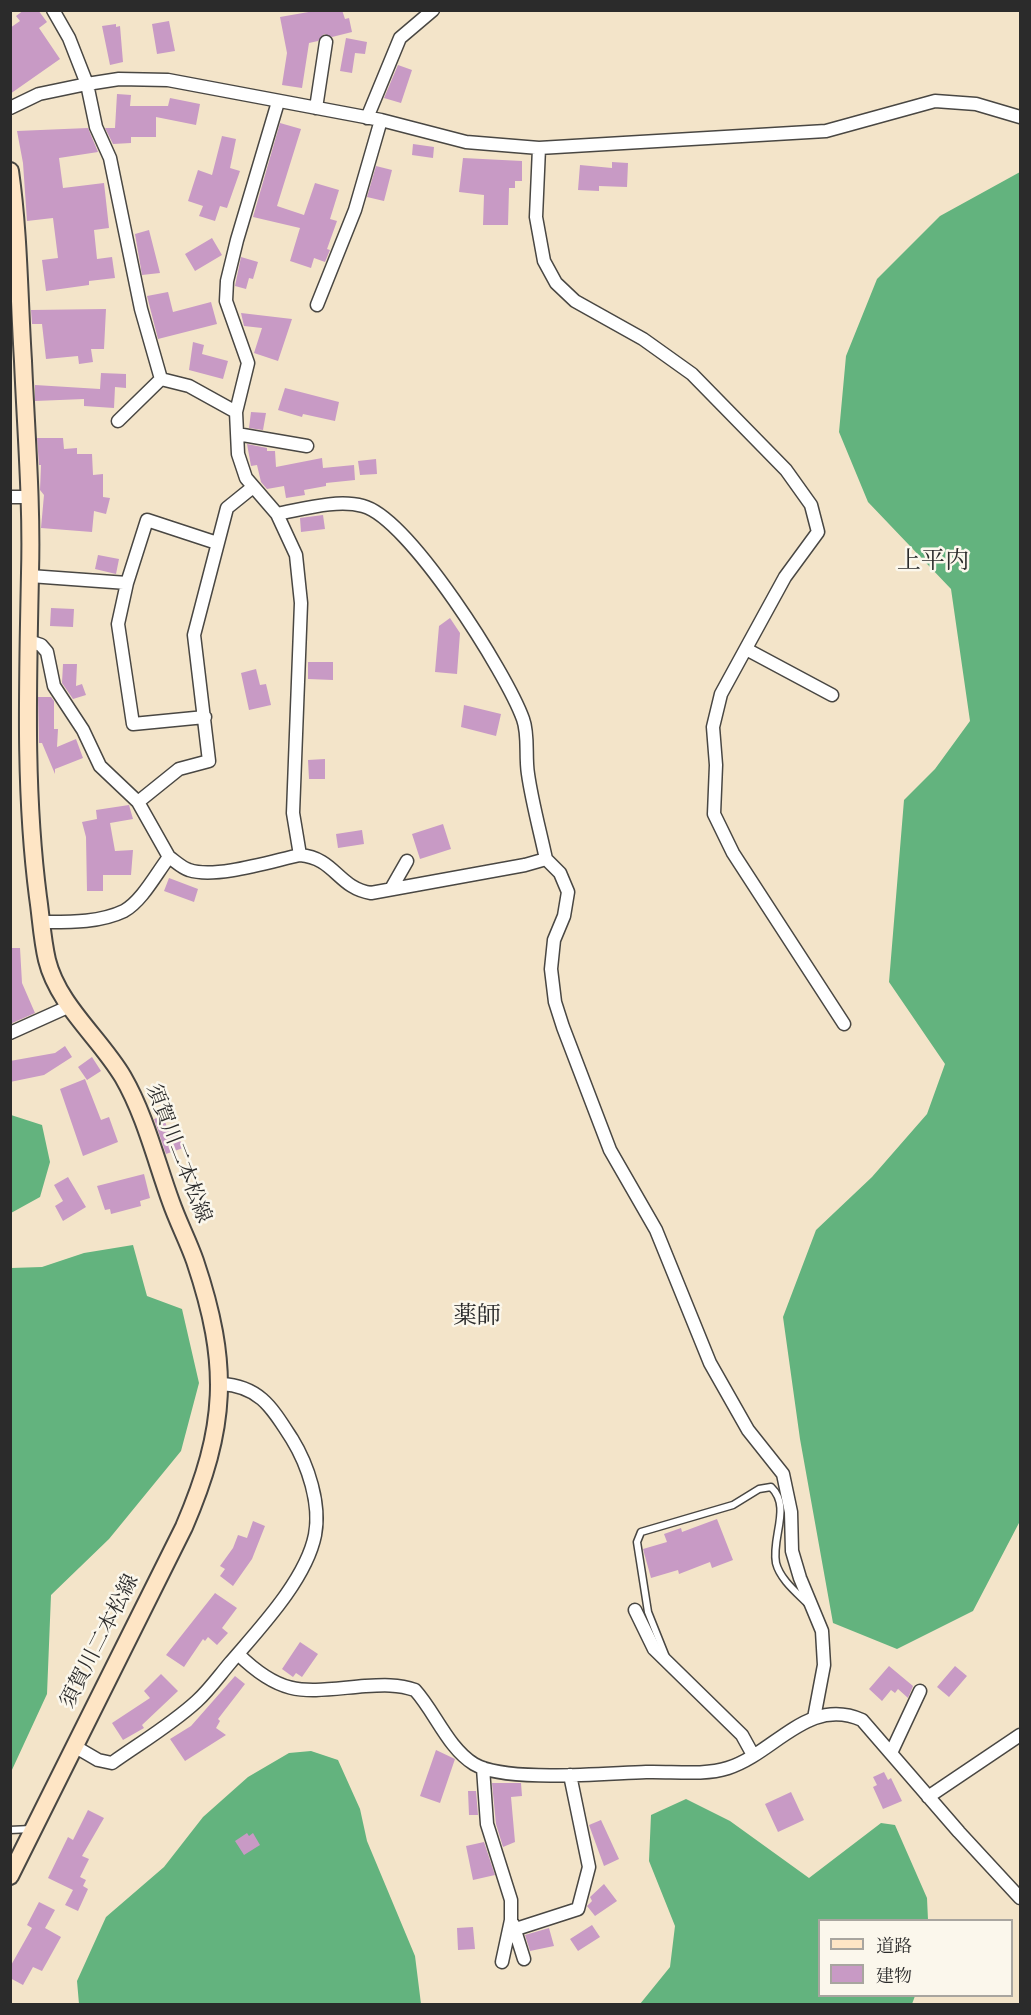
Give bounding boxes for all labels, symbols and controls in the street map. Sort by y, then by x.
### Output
district label: 上平内 [897,549,969,577]
street label: 須賀川二本松線 [139,1081,215,1227]
district label: 薬師 [453,1304,501,1332]
street label: 須賀川二本松線 [56,1571,146,1713]
legend [818,1919,1013,1997]
text: 道路 [876,1936,912,1958]
text: 建物 [876,1966,912,1988]

